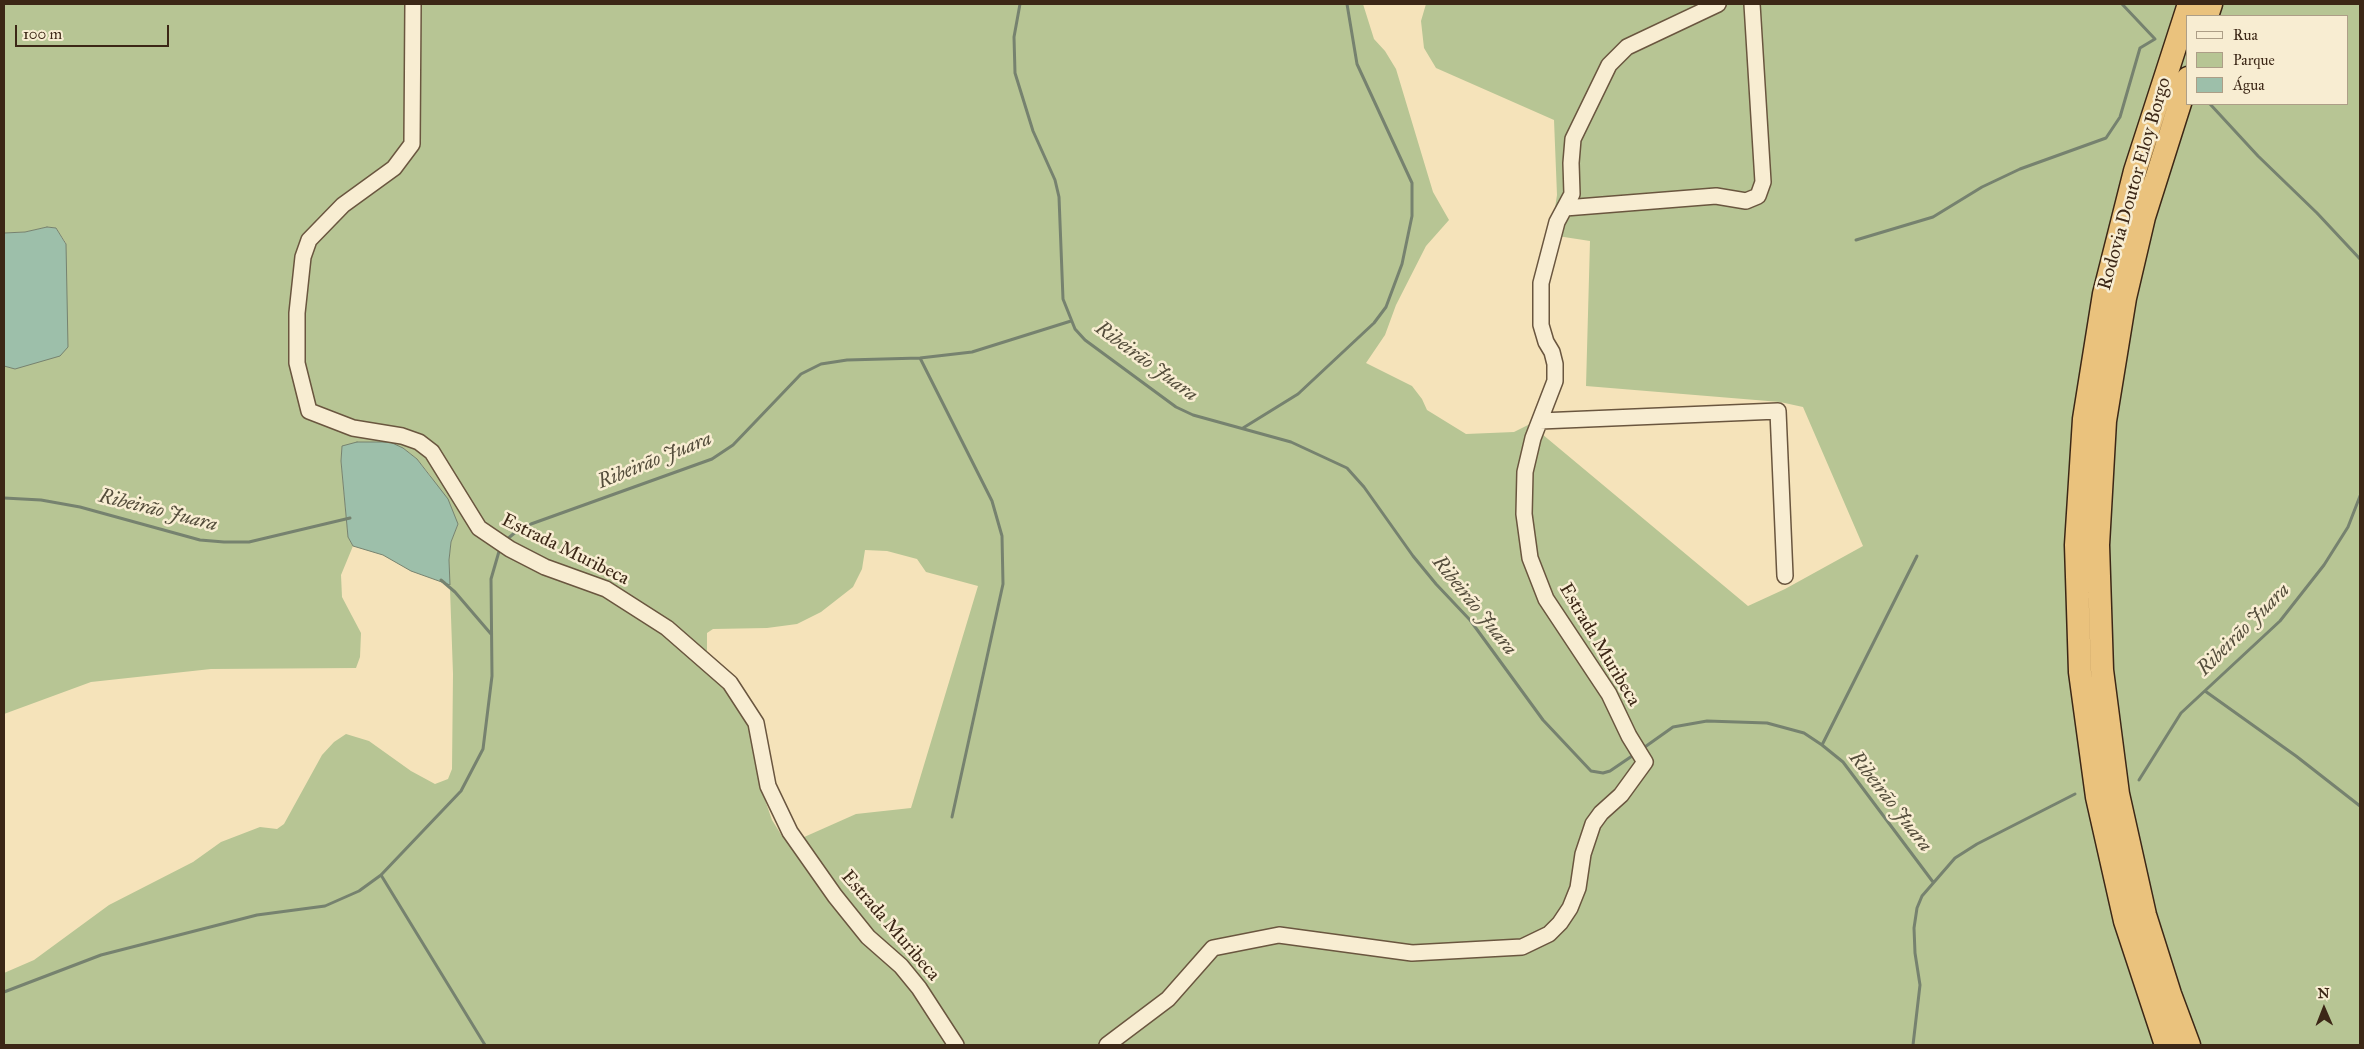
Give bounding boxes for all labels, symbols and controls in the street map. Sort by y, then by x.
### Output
scale bar [18,15,171,47]
legend [2186,15,2349,105]
text: 100 m [23,25,62,43]
text: Rua [2233,26,2258,44]
text: Parque [2233,51,2275,69]
street label: Rodovia Doutor Eloy Borgo [2094,75,2176,293]
text: Água [2233,76,2265,94]
water label: Ribeirão Juara [1090,317,1202,407]
water label: Ribeirão Juara [594,427,716,495]
water label: Ribeirão Juara [96,485,220,537]
street label: Estrada Muribeca [498,509,632,591]
water label: Ribeirão Juara [1427,551,1521,661]
water label: Ribeirão Juara [2193,579,2295,681]
street label: Estrada Muribeca [1553,580,1645,710]
water label: Ribeirão Juara [1843,747,1937,857]
street label: Estrada Muribeca [836,866,944,986]
north arrow [2299,984,2349,1034]
text: N [2318,985,2330,1002]

